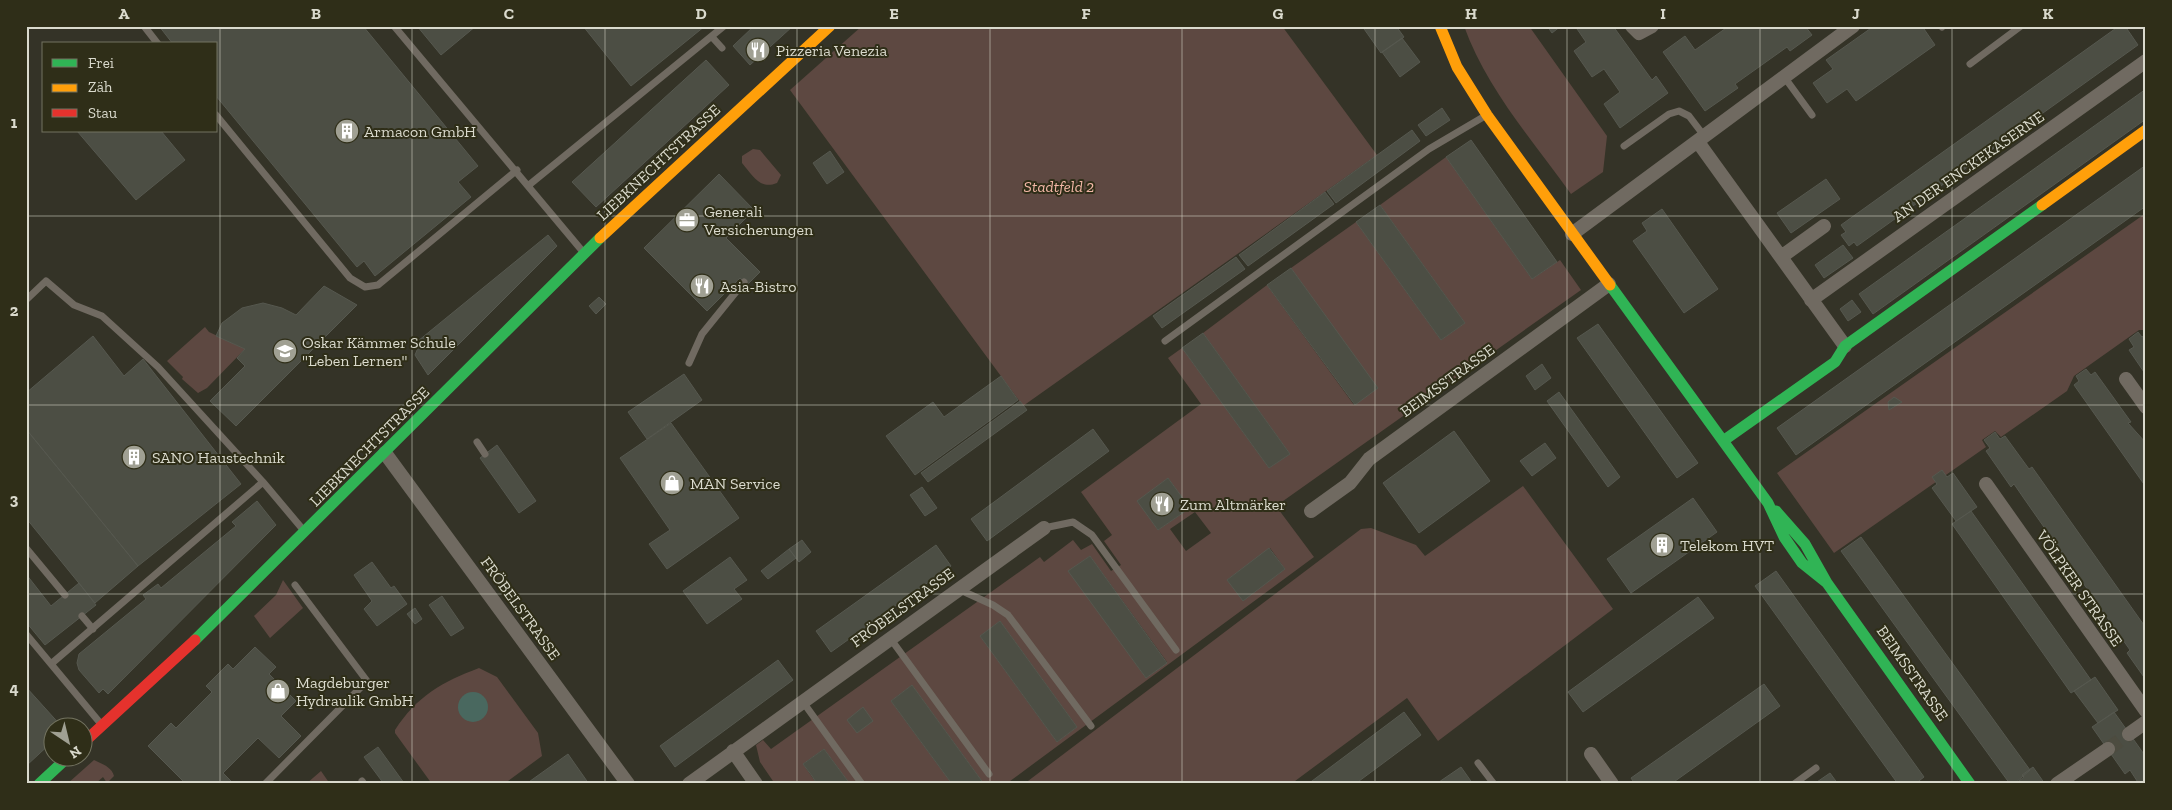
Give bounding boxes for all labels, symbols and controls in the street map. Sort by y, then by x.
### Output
text: A [119,4,130,23]
text: B [311,4,321,23]
text: C [504,4,514,23]
text: D [695,4,707,23]
text: E [889,4,899,23]
text: F [1081,4,1091,23]
text: G [1273,4,1284,23]
text: H [1465,4,1477,23]
text: I [1660,4,1666,23]
text: J [1852,4,1860,23]
text: K [2043,4,2054,23]
restaurant icon: Pizzeria Venezia [745,37,771,63]
place label: Pizzeria Venezia [776,41,887,60]
legend [42,42,218,132]
text: Frei [88,54,114,72]
text: Zäh [88,78,113,96]
street label: LIEBKNECHTSTRASSE [593,100,724,225]
text: Stau [88,104,118,122]
street label: AN DER ENCKEKASERNE [1889,107,2048,226]
text: 1 [11,113,18,132]
building icon: Armacon GmbH [334,118,360,144]
place label: Armacon GmbH [364,122,476,141]
park label: Stadtfeld 2 [1024,177,1094,196]
place label: Generali Versicherungen [703,202,814,239]
office icon: Generali Versicherungen [674,207,700,233]
restaurant icon: Asia-Bistro [689,273,715,299]
place label: Asia-Bistro [720,277,797,296]
text: 2 [10,301,19,320]
place label: Oskar Kämmer Schule "Leben Lernen" [302,333,456,370]
school or university icon: Oskar Kämmer Schule "Leben Lernen" [272,338,298,364]
street label: BEIMSSTRASSE [1396,340,1498,421]
street label: LIEBKNECHTSTRASSE [305,382,433,510]
building icon: SANO Haustechnik [121,444,147,470]
place label: SANO Haustechnik [152,448,286,467]
shop icon: MAN Service [659,470,685,496]
place label: MAN Service [690,474,780,493]
text: 3 [10,490,19,509]
restaurant icon: Zum Altmärker [1149,491,1175,517]
place label: Zum Altmärker [1180,495,1286,514]
street label: VÖLPKER STRASSE [2032,526,2127,650]
building icon: Telekom HVT [1649,532,1675,558]
place label: Telekom HVT [1680,536,1774,555]
street label: FRÖBELSTRASSE [477,553,564,664]
street label: FRÖBELSTRASSE [847,564,958,651]
street label: BEIMSSTRASSE [1873,622,1953,725]
place label: Magdeburger Hydraulik GmbH [296,673,414,710]
shop icon: Magdeburger Hydraulik GmbH [265,678,291,704]
text: 4 [9,679,19,698]
north arrow [42,718,92,768]
text: N [66,742,84,762]

